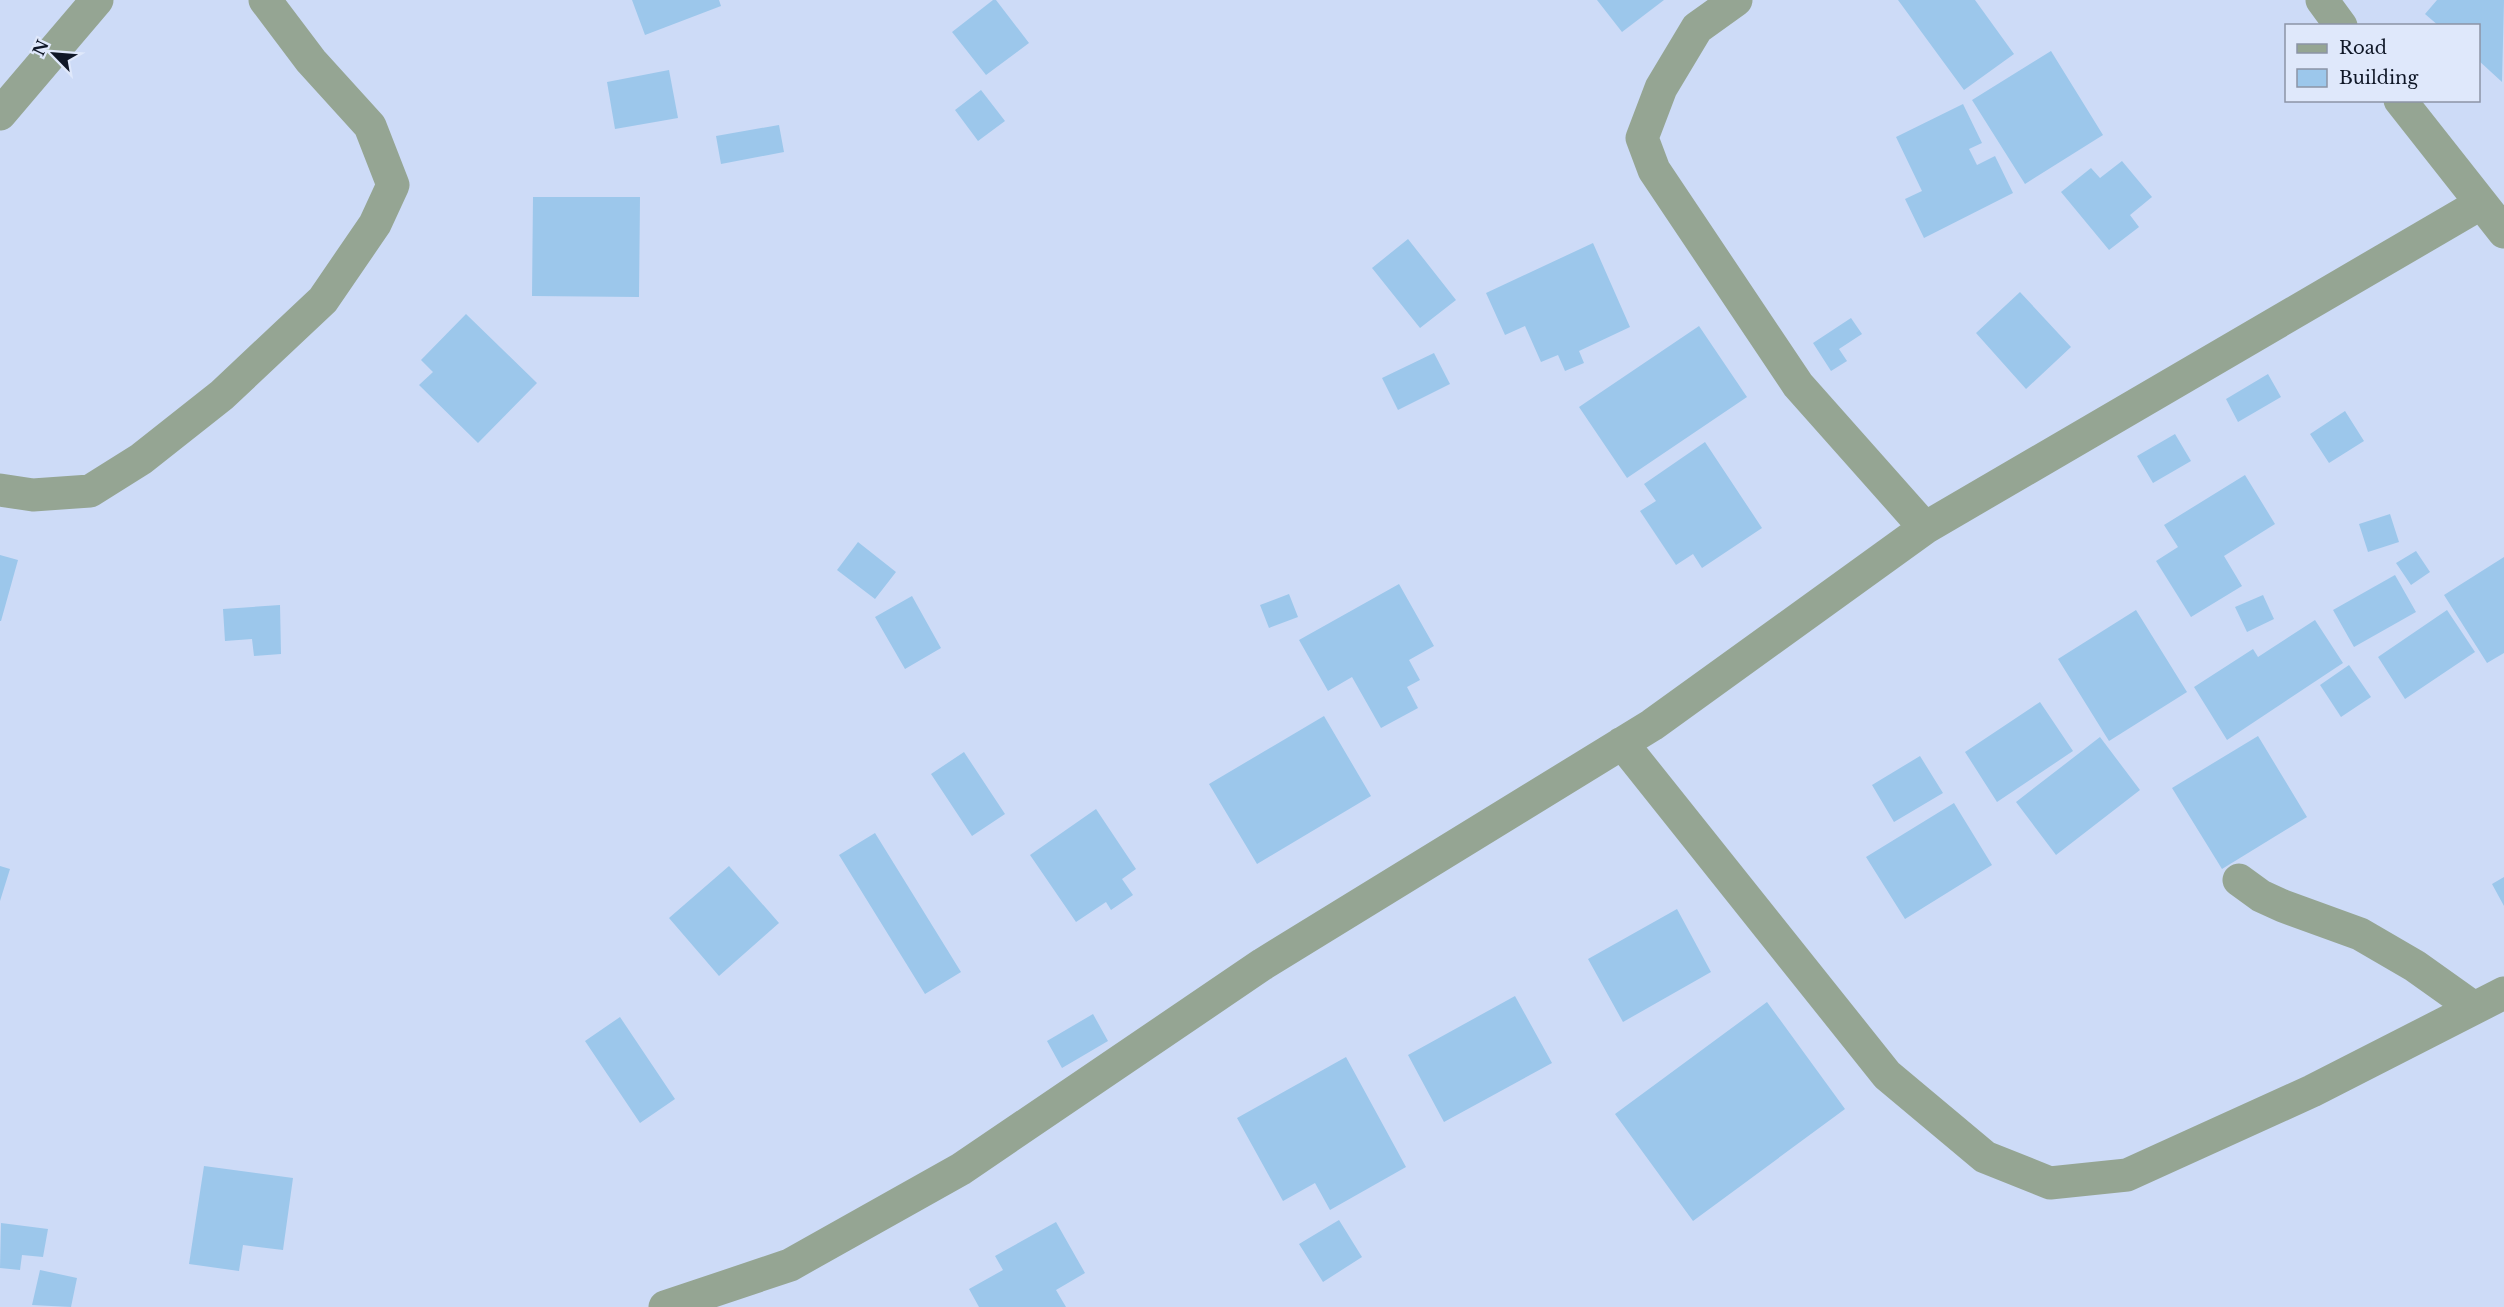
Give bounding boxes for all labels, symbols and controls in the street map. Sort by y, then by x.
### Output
north arrow [24,24,84,84]
legend [2285,24,2480,102]
text: N [28,37,53,59]
text: Road [2339,37,2387,59]
text: Building [2339,67,2418,89]

